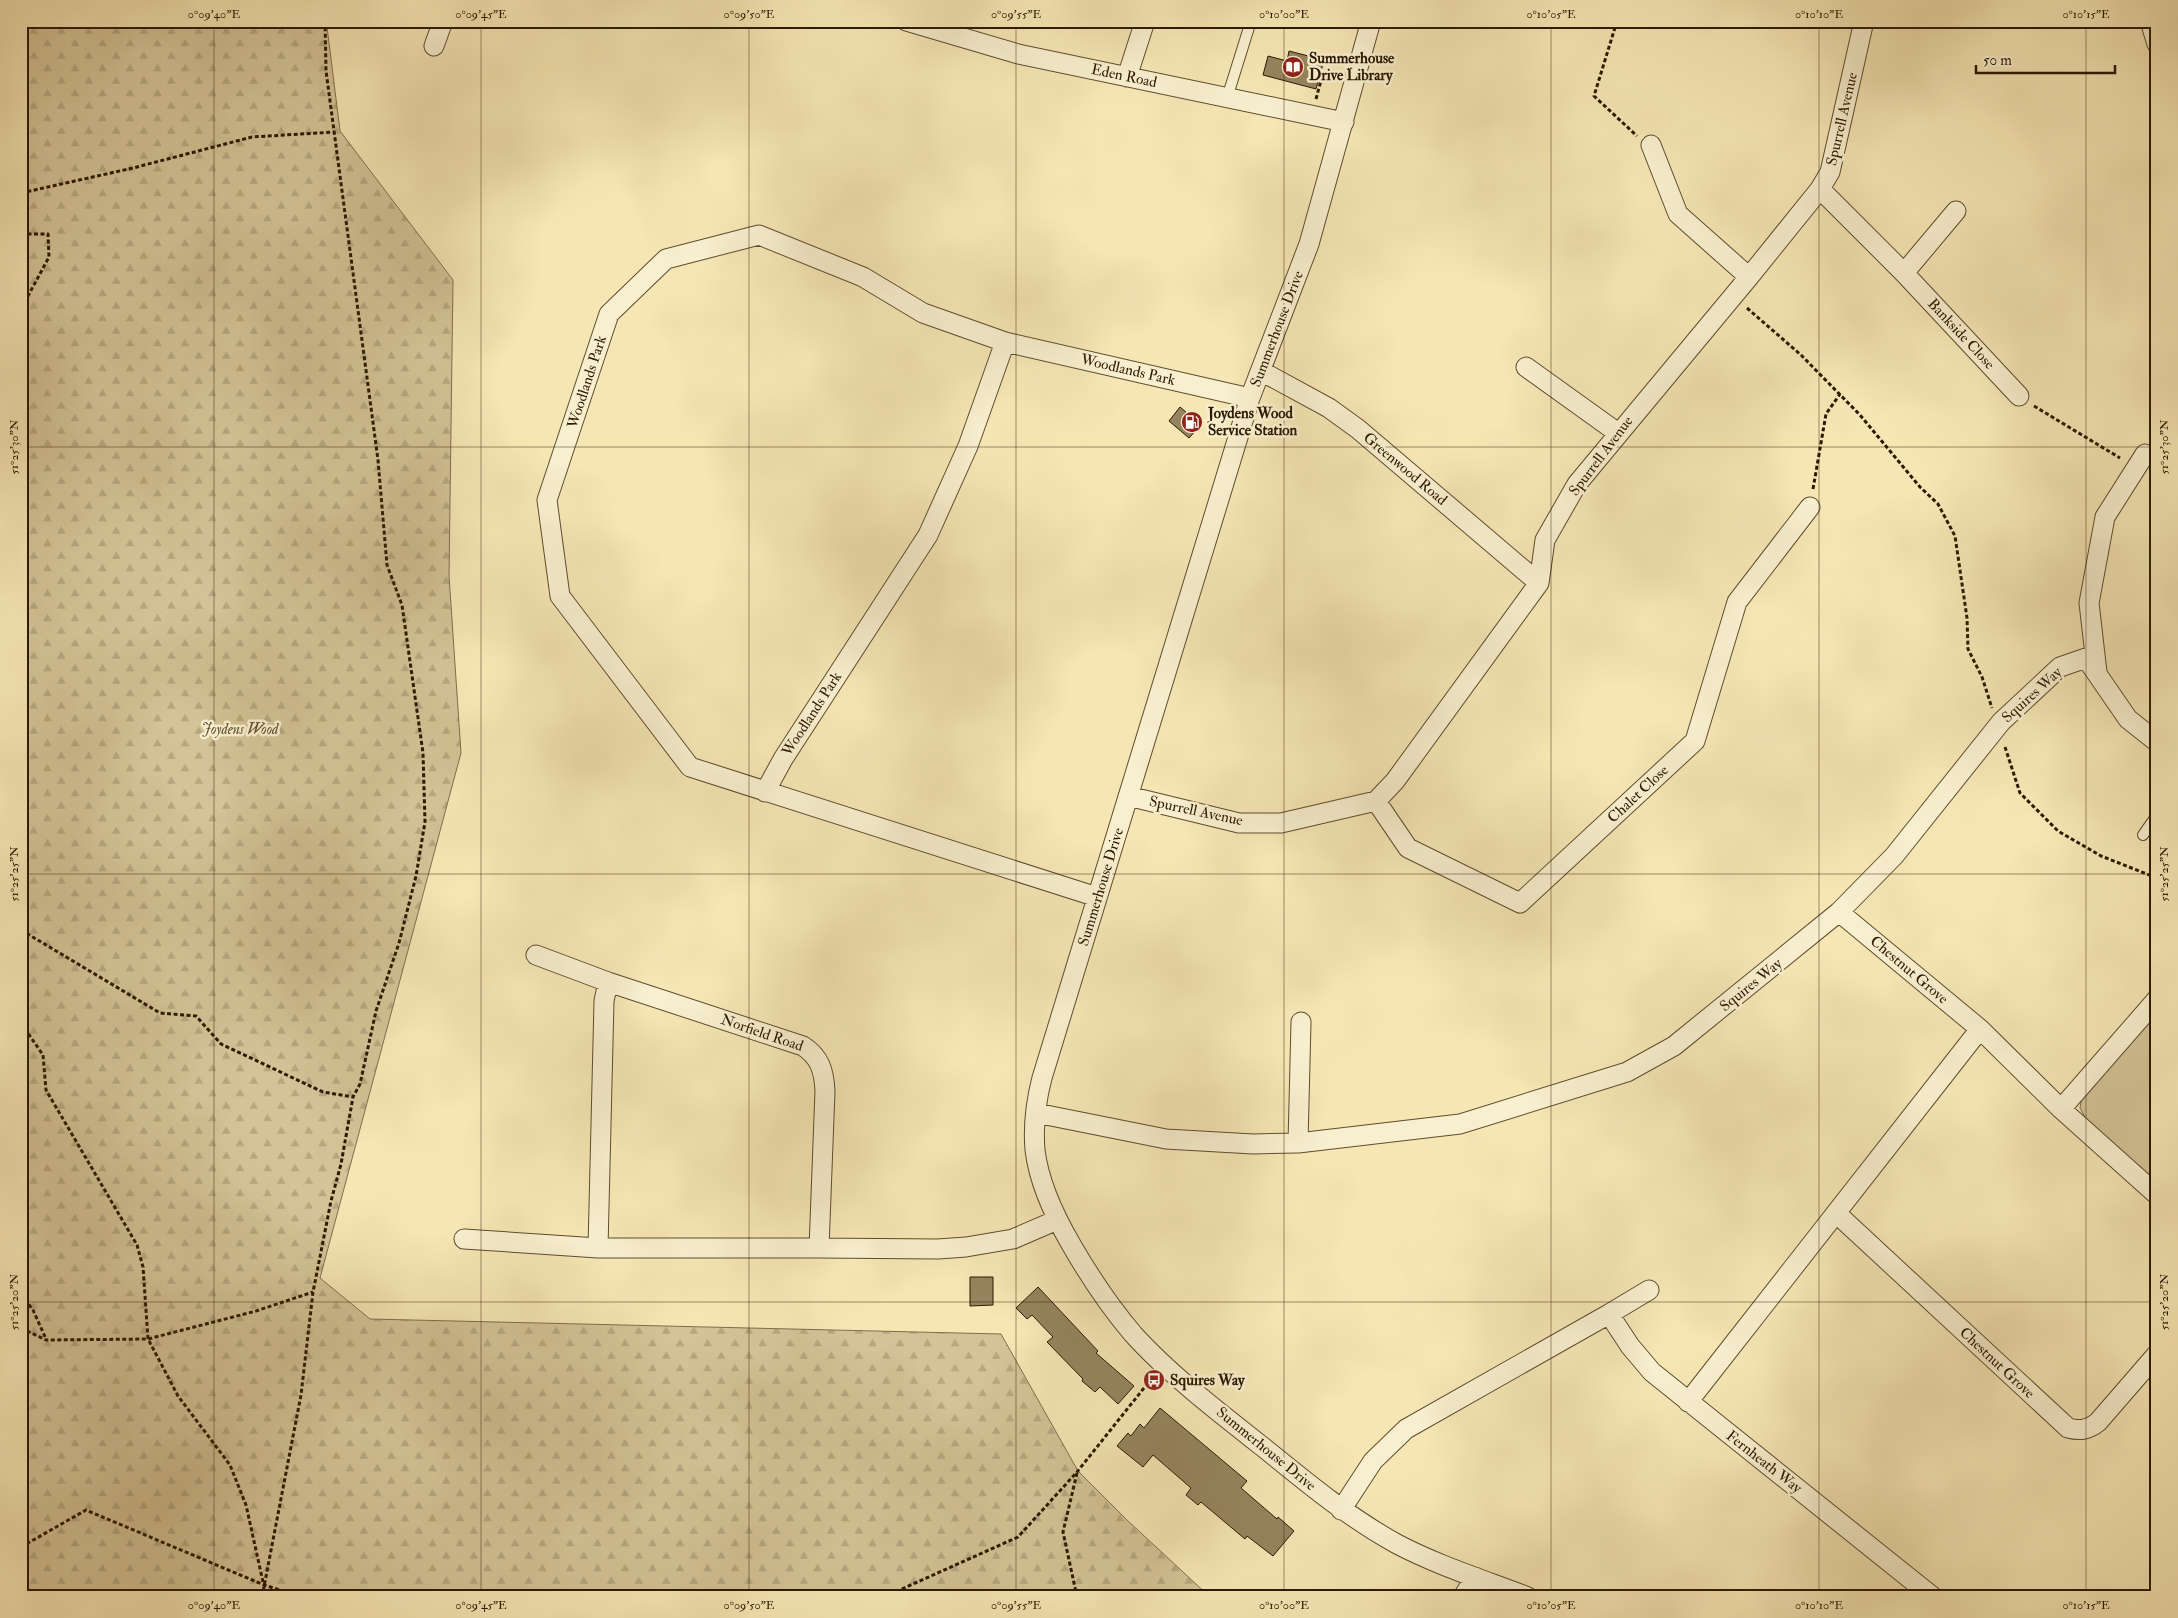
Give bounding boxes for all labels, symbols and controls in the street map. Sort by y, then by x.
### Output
text: 0°09'40"E [188,7,240,22]
text: 0°09'45"E [455,7,507,22]
text: 0°09'50"E [724,7,775,22]
text: 0°09'55"E [991,7,1041,22]
text: 0°10'00"E [1259,7,1309,22]
text: 0°10'05"E [1526,7,1576,22]
text: 0°10'10"E [1795,7,1843,22]
text: 0°10'15"E [2062,7,2110,22]
scale bar [1976,42,2114,74]
place label: Summerhouse Drive Library [1309,49,1395,86]
text: 50 m [1983,51,2012,70]
library icon: Summerhouse Drive Library [1281,55,1305,79]
street label: Eden Road [1089,60,1159,92]
street label: Spurrell Avenue [1822,70,1863,168]
street label: Summerhouse Drive [1246,268,1308,390]
street label: Bankside Close [1923,295,1999,373]
street label: Woodlands Park [563,333,611,432]
street label: Woodlands Park [1078,350,1177,390]
place label: Joydens Wood Service Station [1207,404,1298,440]
fuel station icon: Joydens Wood Service Station [1180,410,1204,434]
street label: Spurrell Avenue [1565,412,1638,500]
text: 51°25'30"N [7,419,22,474]
text: 51°25'30"N [2157,419,2172,474]
street label: Greenwood Road [1359,428,1451,510]
street label: Squires Way [1998,663,2066,727]
street label: Woodlands Park [777,668,846,760]
park label: Joydens Wood [202,720,280,739]
street label: Chalet Close [1604,761,1672,827]
street label: Spurrell Avenue [1147,792,1245,831]
street label: Summerhouse Drive [1074,825,1128,949]
text: 51°25'25"N [7,846,22,902]
text: 51°25'25"N [2157,846,2172,902]
street label: Chestnut Grove [1866,932,1952,1008]
street label: Squires Way [1716,954,1786,1016]
street label: Norfield Road [718,1010,806,1056]
text: 51°25'20"N [7,1274,22,1330]
text: 51°25'20"N [2157,1274,2172,1330]
street label: Chestnut Grove [1955,1323,2039,1403]
bus stop icon: Squires Way [1142,1368,1166,1392]
place label: Squires Way [1170,1371,1246,1391]
street label: Summerhouse Drive [1212,1403,1320,1495]
street label: Fernheath Way [1722,1426,1806,1498]
text: 0°09'40"E [188,1598,240,1613]
text: 0°09'45"E [455,1598,507,1613]
text: 0°09'50"E [724,1598,775,1613]
text: 0°09'55"E [991,1598,1041,1613]
text: 0°10'00"E [1259,1598,1309,1613]
text: 0°10'05"E [1526,1598,1576,1613]
text: 0°10'10"E [1795,1598,1843,1613]
text: 0°10'15"E [2062,1598,2110,1613]

